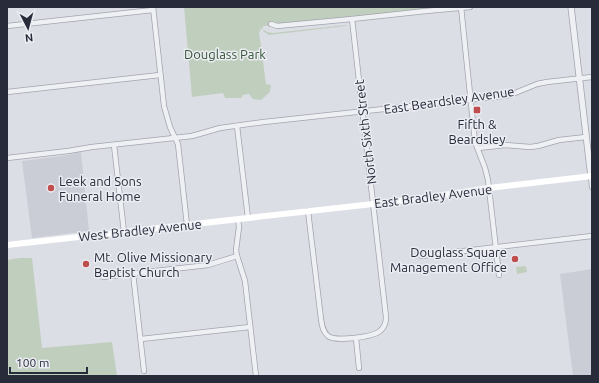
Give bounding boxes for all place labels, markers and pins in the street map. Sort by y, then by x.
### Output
marker: Fifth & Beardsley [472,105,482,115]
place label: Fifth & Beardsley [448,117,506,146]
place label: Leek and Sons Funeral Home [59,174,142,203]
marker: Leek and Sons Funeral Home [46,183,56,193]
place label: Douglass Square Management Office [390,245,507,274]
place label: Mt. Olive Missionary Baptist Church [94,250,212,279]
marker: Douglass Square Management Office [510,254,520,264]
marker: Mt. Olive Missionary Baptist Church [81,259,91,269]

